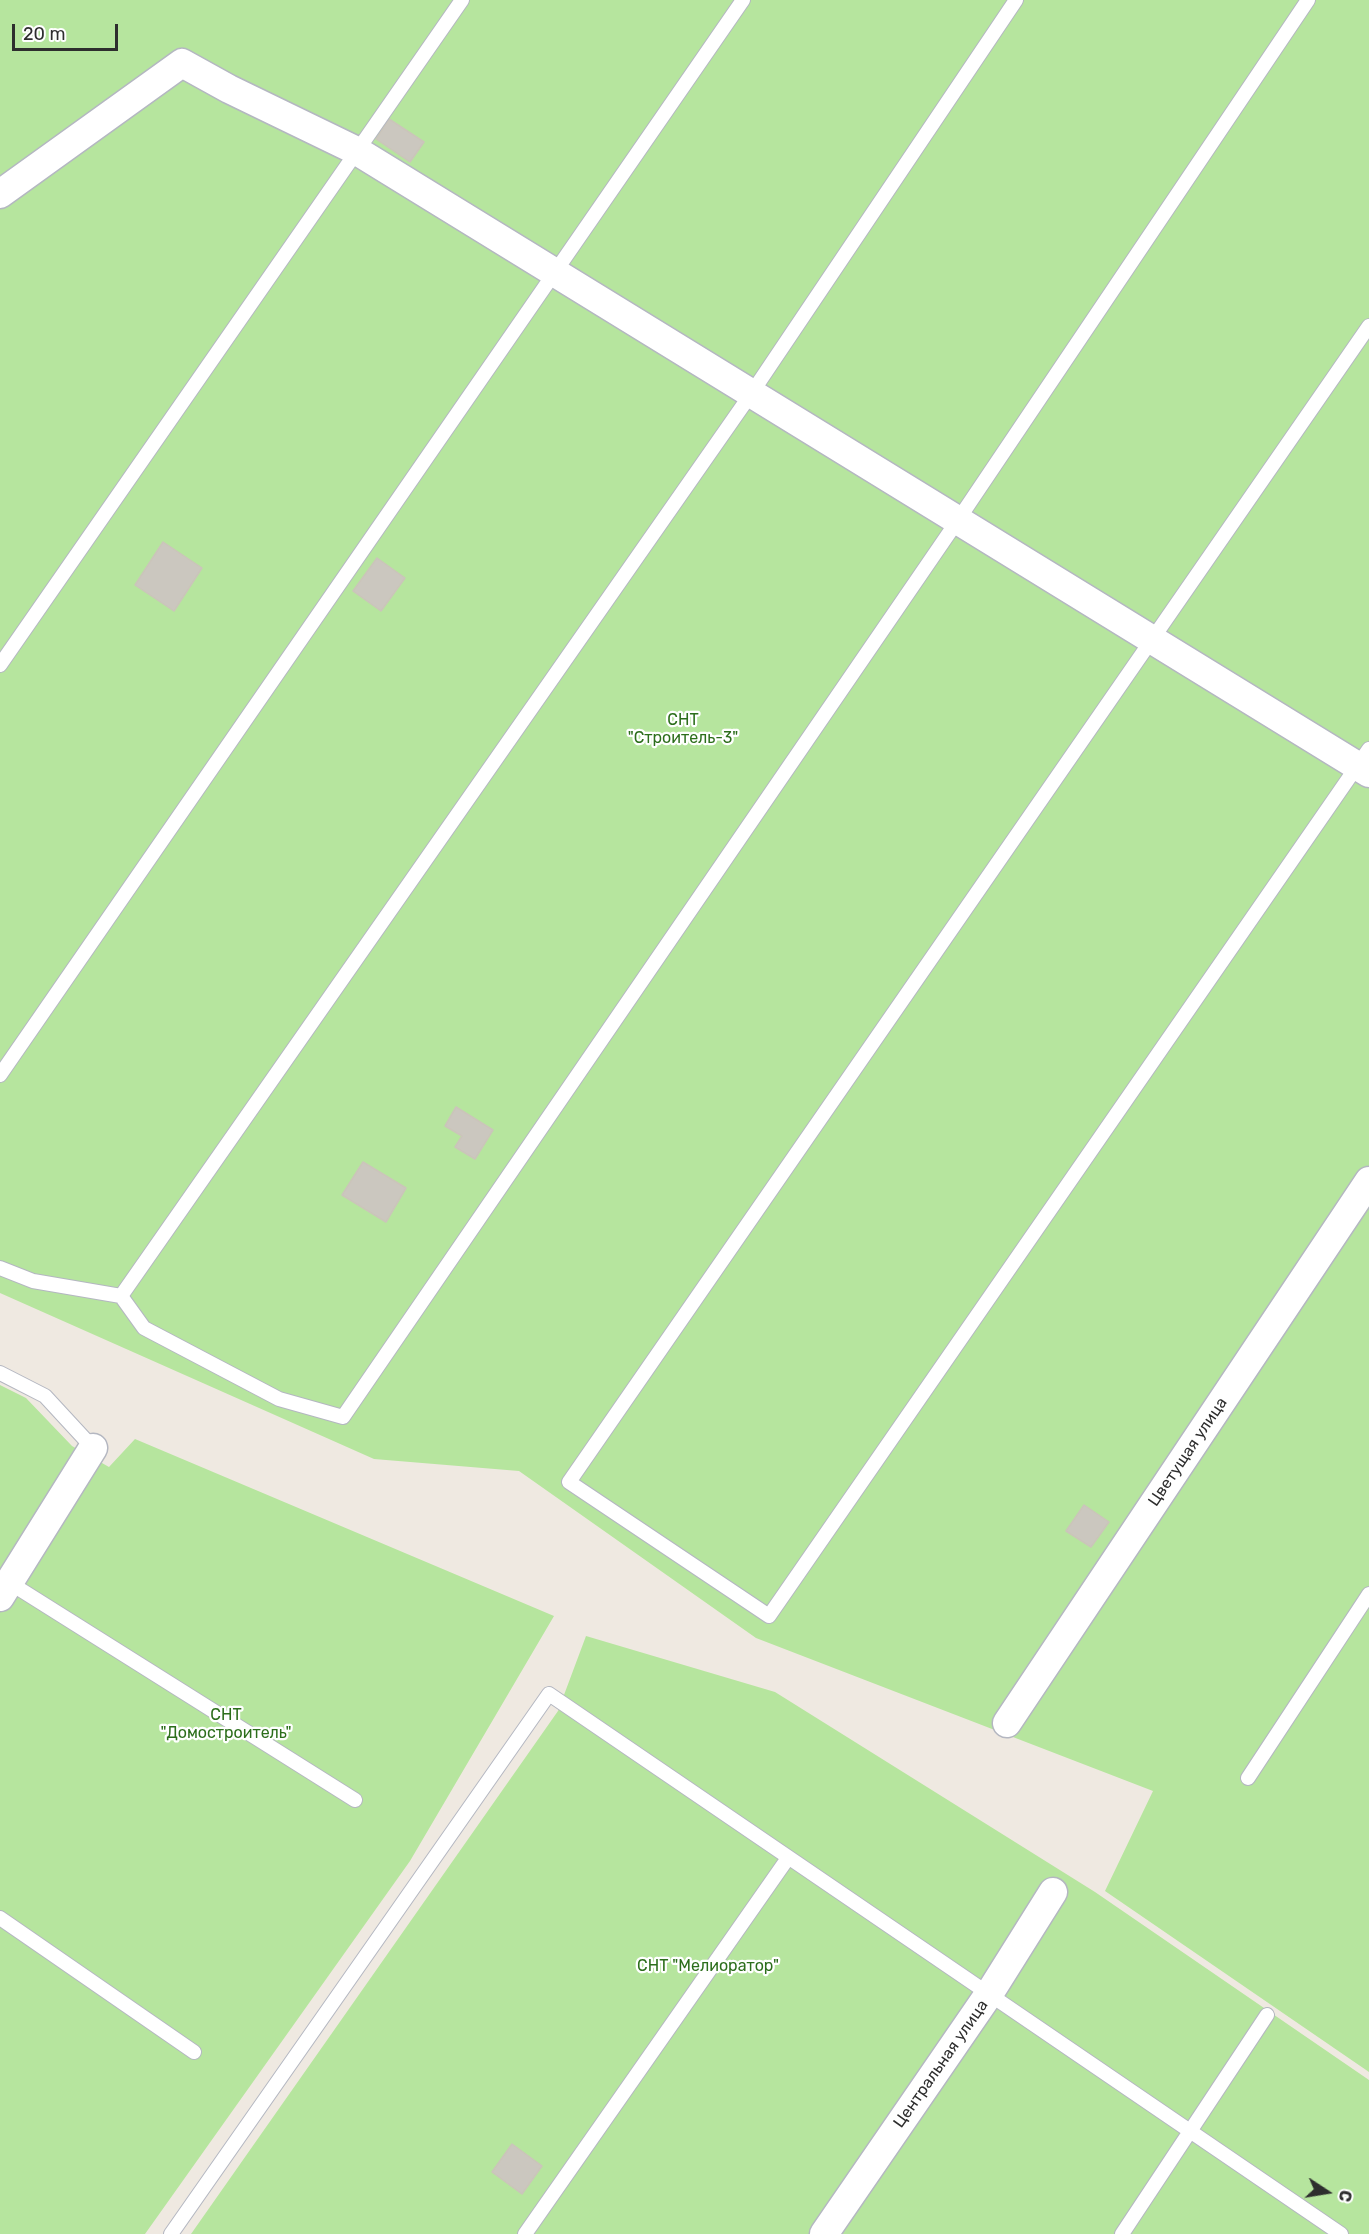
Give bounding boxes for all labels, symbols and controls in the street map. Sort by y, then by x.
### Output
scale bar [15,12,122,50]
text: 20 m [23,23,65,45]
park label: СНТ "Строитель-3" [628,710,738,748]
street label: Цветущая улица [1144,1394,1232,1510]
park label: СНТ "Домостроитель" [160,1705,292,1743]
park label: СНТ "Мелиоратор" [637,1956,779,1976]
street label: Центральная улица [890,1996,992,2132]
north arrow [1297,2162,1357,2222]
text: С [1335,2188,1356,2203]

